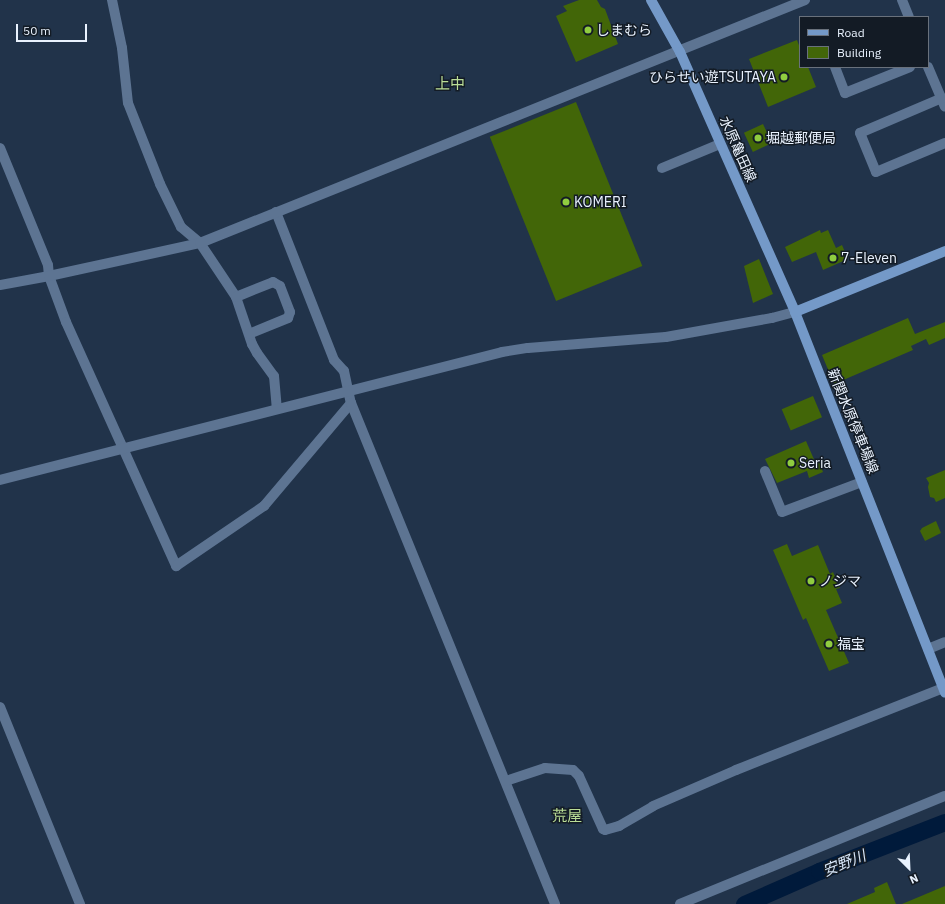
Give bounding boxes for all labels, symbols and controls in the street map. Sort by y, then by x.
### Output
scale bar [18,16,89,42]
legend [799,16,929,68]
place label: しまむら [596,22,652,38]
text: 50 m [23,23,51,38]
marker: しまむら [583,25,593,35]
text: Road [837,25,865,40]
text: Building [837,45,881,60]
place label: ひらせい遊TSUTAYA [649,69,776,85]
marker: ひらせい遊TSUTAYA [779,72,789,82]
district label: 上中 [435,75,465,93]
street label: 水原亀田線 [716,114,760,184]
place label: 堀越郵便局 [766,130,836,146]
marker: 堀越郵便局 [753,133,763,143]
place label: KOMERI [574,194,627,210]
marker: KOMERI [561,197,571,207]
place label: 7-Eleven [841,250,897,266]
marker: 7-Eleven [828,253,838,263]
street label: 新関水原停車場線 [824,366,882,476]
place label: Seria [799,455,831,471]
marker: Seria [786,458,796,468]
place label: ノジマ [819,573,861,589]
marker: ノジマ [806,576,816,586]
place label: 福宝 [837,636,865,652]
marker: 福宝 [824,639,834,649]
district label: 荒屋 [552,807,582,825]
water label: 安野川 [820,846,868,880]
north arrow [889,848,929,888]
text: N [907,871,920,887]

